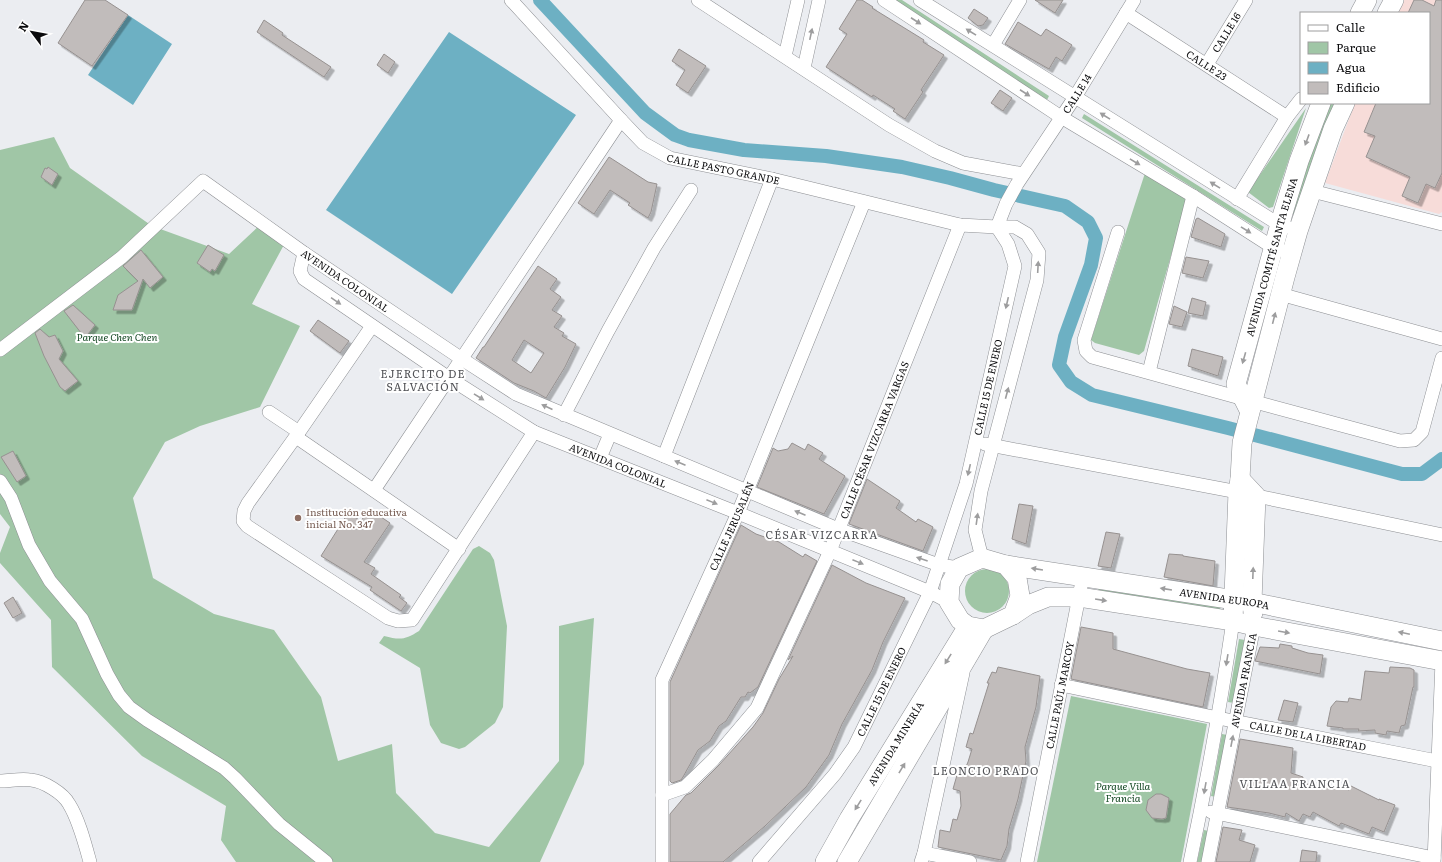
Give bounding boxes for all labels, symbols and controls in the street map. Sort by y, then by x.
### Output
street label: CALLE 16 [1208,9,1244,55]
north arrow [12,12,52,52]
legend [1300,12,1430,104]
text: N [13,18,32,34]
one-way arrow [910,18,922,25]
text: Calle [1336,18,1365,36]
one-way arrow [809,28,815,40]
one-way arrow [966,28,976,36]
text: Parque [1336,38,1376,56]
street label: CALLE 23 [1184,46,1230,83]
text: Agua [1336,58,1366,76]
street label: CALLE 14 [1058,70,1095,116]
text: Edificio [1336,78,1380,96]
one-way arrow [1020,89,1030,97]
one-way arrow [1100,112,1110,120]
one-way arrow [1304,134,1310,146]
street label: CALLE PASTO GRANDE [666,150,782,188]
one-way arrow [1129,158,1141,165]
street label: AVENIDA COMITÉ SANTA ELENA [1241,175,1301,338]
one-way arrow [1210,181,1220,189]
one-way arrow [1240,226,1251,234]
street label: AVENIDA COLONIAL [298,245,393,315]
one-way arrow [1035,260,1041,273]
one-way arrow [331,297,341,305]
one-way arrow [1004,297,1010,309]
one-way arrow [1271,312,1277,324]
park label: Parque Chen Chen [77,329,157,344]
street label: CALLE 15 DE ENERO [969,337,1005,437]
one-way arrow [1241,353,1247,365]
street label: CALLE CÉSAR VIZCARRA VARGAS [836,359,912,521]
district label: EJERCITO DE SALVACIÓN [381,365,465,394]
one-way arrow [1005,387,1011,400]
one-way arrow [474,393,484,401]
one-way arrow [541,404,553,411]
street label: AVENIDA COLONIAL [567,439,669,491]
one-way arrow [674,460,686,466]
one-way arrow [965,464,971,477]
street label: CALLE JERUSALÉN [705,479,757,573]
one-way arrow [706,500,718,506]
place label: Institución educativa inicial No. 347 [306,504,408,531]
one-way arrow [793,510,805,516]
marker: Institución educativa inicial No. 347 [293,513,303,523]
one-way arrow [974,513,980,526]
district label: CÉSAR VIZCARRA [766,526,878,542]
one-way arrow [915,555,927,561]
one-way arrow [852,559,863,565]
one-way arrow [1031,566,1044,572]
one-way arrow [1250,566,1256,579]
street label: AVENIDA EUROPA [1179,584,1271,613]
one-way arrow [1160,586,1172,592]
one-way arrow [1095,597,1107,603]
one-way arrow [1278,629,1290,635]
one-way arrow [1398,630,1410,636]
street label: AVENIDA FRANCIA [1226,631,1260,729]
street label: CALLE PAÚL MARCOY [1041,640,1077,750]
street label: CALLE 15 DE ENERO [852,644,909,739]
one-way arrow [944,654,952,664]
one-way arrow [1224,654,1230,666]
street label: AVENIDA MINERÍA [863,698,927,788]
street label: CALLE DE LA LIBERTAD [1248,716,1368,754]
one-way arrow [1230,735,1236,748]
one-way arrow [899,762,906,774]
district label: LEONCIO PRADO [933,762,1039,778]
district label: VILLAA FRANCIA [1239,775,1351,791]
park label: Parque Villa Francia [1096,778,1151,805]
one-way arrow [1202,782,1208,794]
one-way arrow [854,799,861,811]

